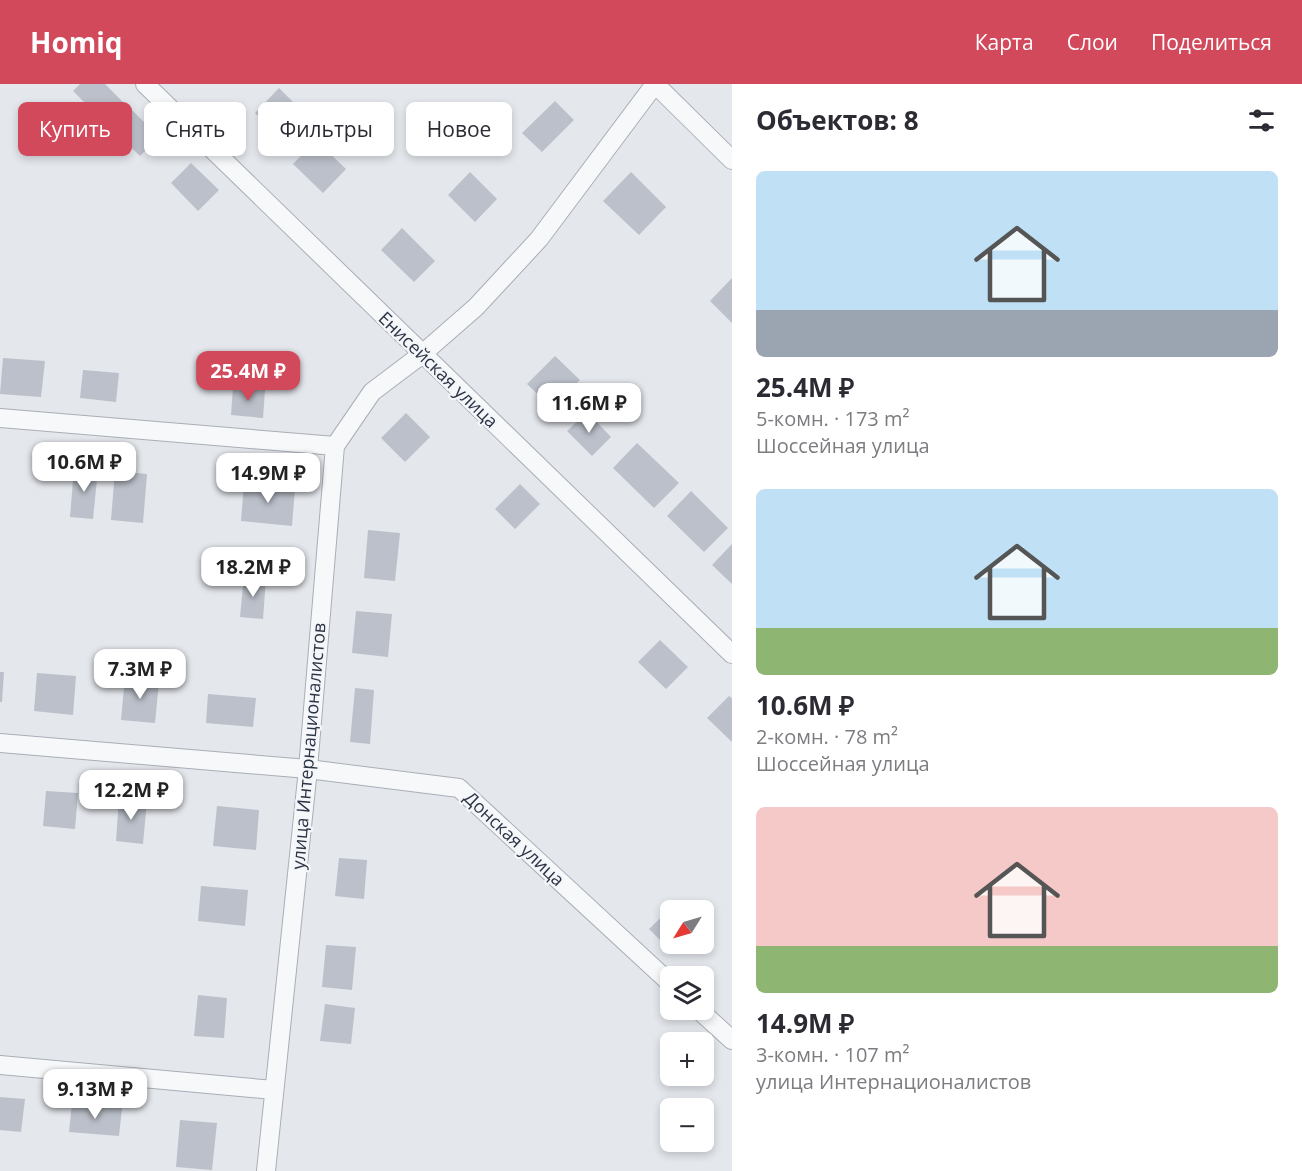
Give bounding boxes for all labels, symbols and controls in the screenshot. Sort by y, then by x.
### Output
text: Homiq [30,23,123,61]
text: Карта [975,28,1034,56]
text: Слои [1067,28,1118,56]
text: Поделиться [1151,28,1272,56]
chip: Купить [18,102,132,156]
chip: Снять [144,102,246,156]
chip: Фильтры [258,102,394,156]
chip: Новое [406,102,512,156]
text: Объектов: 8 [756,102,919,138]
icon: filters [1245,104,1278,137]
icon: home [963,210,1071,318]
street label: Енисейская улица [374,306,504,433]
pin: 25.4M ₽ [193,351,303,402]
text: 25.4M ₽ [210,357,286,384]
text: 25.4M ₽ [756,369,854,405]
pin: 11.6M ₽ [534,383,644,434]
text: 11.6M ₽ [551,389,627,416]
text: 5-комн. · 173 m² [756,405,909,432]
text: Шоссейная улица [756,432,930,459]
pin: 10.6M ₽ [29,442,139,493]
text: 10.6M ₽ [46,448,122,475]
pin: 14.9M ₽ [213,453,323,504]
text: 14.9M ₽ [230,459,306,486]
icon: home [963,528,1071,636]
pin: 18.2M ₽ [198,547,308,598]
text: 18.2M ₽ [215,553,291,580]
street label: улица Интернационалистов [285,621,331,870]
pin: 7.3M ₽ [91,649,189,700]
text: 7.3M ₽ [108,655,172,682]
text: 10.6M ₽ [756,687,854,723]
text: 2-комн. · 78 m² [756,723,898,750]
text: Шоссейная улица [756,750,930,777]
pin: 12.2M ₽ [76,770,186,821]
text: 12.2M ₽ [93,776,169,803]
street label: Донская улица [459,785,570,891]
icon: home [963,846,1071,954]
north arrow [660,900,714,954]
map controls [660,900,714,1152]
button: layers [660,966,714,1020]
text: 14.9M ₽ [756,1005,854,1041]
button: + [660,1032,714,1086]
text: 3-комн. · 107 m² [756,1041,909,1068]
text: улица Интернационалистов [756,1068,1031,1095]
pin: 9.13M ₽ [40,1069,150,1120]
text: 9.13M ₽ [57,1075,133,1102]
button: − [660,1098,714,1152]

